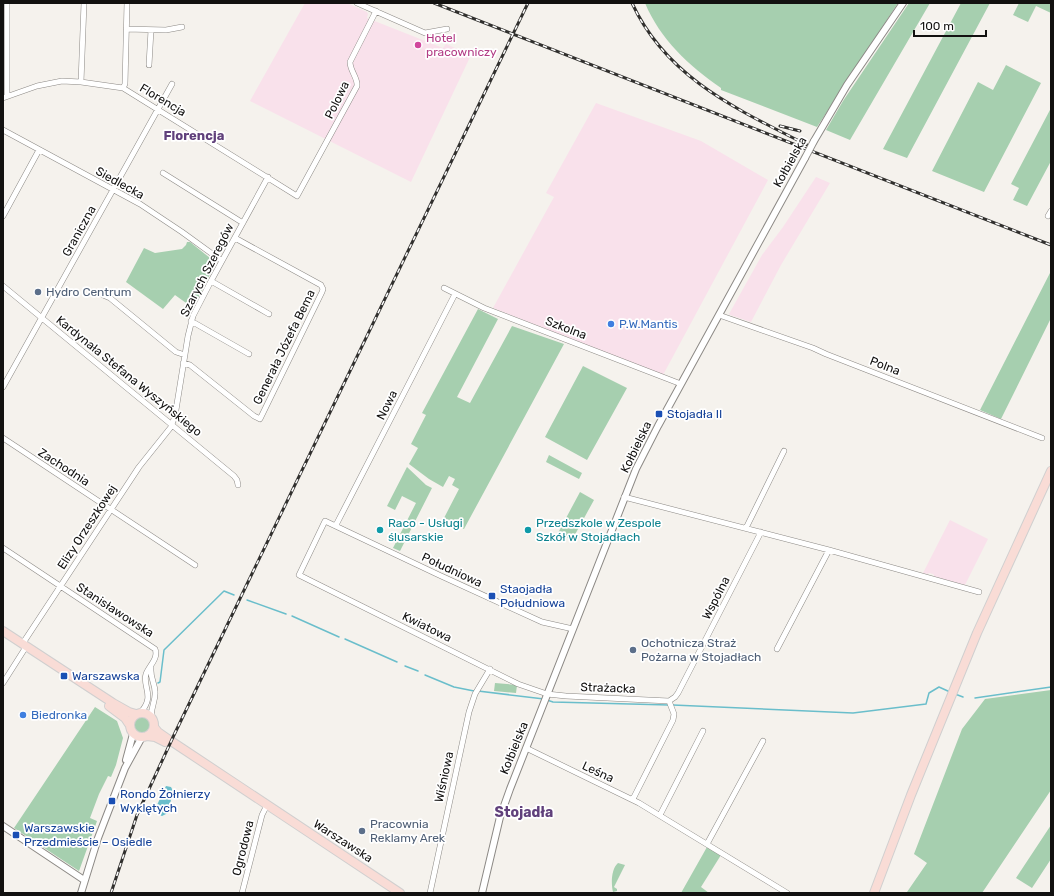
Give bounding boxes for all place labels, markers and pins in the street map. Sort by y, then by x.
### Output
place label: Hotel pracowniczy [426,31,497,59]
marker: Hotel pracowniczy [413,40,423,50]
place label: Hydro Centrum [46,285,131,299]
marker: Hydro Centrum [33,287,43,297]
place label: P.W.Mantis [619,317,678,331]
marker: P.W.Mantis [606,319,616,329]
place label: Stojadła II [667,407,722,421]
marker: Stojadła II [654,409,664,419]
place label: Raco - Usługi ślusarskie [388,516,463,544]
place label: Przedszkole w Zespole Szkół w Stojadłach [536,516,662,544]
marker: Raco - Usługi ślusarskie [375,525,385,535]
marker: Przedszkole w Zespole Szkół w Stojadłach [523,525,533,535]
place label: Staojadła Południowa [500,582,565,610]
marker: Staojadła Południowa [487,591,497,601]
place label: Ochotnicza Straż Pożarna w Stojadłach [641,636,761,664]
marker: Ochotnicza Straż Pożarna w Stojadłach [628,645,638,655]
place label: Warszawska [72,669,140,683]
marker: Warszawska [59,671,69,681]
place label: Biedronka [31,708,87,722]
marker: Biedronka [18,710,28,720]
place label: Rondo Żołnierzy Wyklętych [120,787,211,815]
marker: Rondo Żołnierzy Wyklętych [107,796,117,806]
place label: Pracownia Reklamy Arek [370,817,446,845]
place label: Warszawskie Przedmieście – Osiedle [24,821,153,849]
marker: Pracownia Reklamy Arek [357,826,367,836]
marker: Warszawskie Przedmieście – Osiedle [11,830,21,840]

